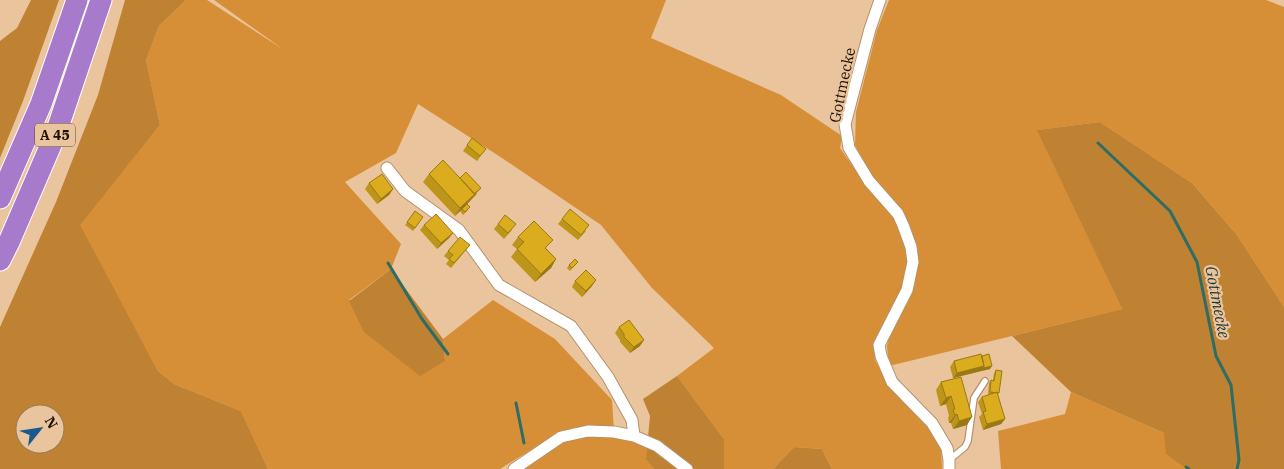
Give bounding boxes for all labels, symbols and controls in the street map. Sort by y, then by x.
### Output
street label: Gottmecke [825,46,859,124]
road number: A 45 [35,124,75,146]
water label: Gottmecke [1201,264,1235,340]
north arrow [15,404,65,454]
text: N [41,413,62,432]

